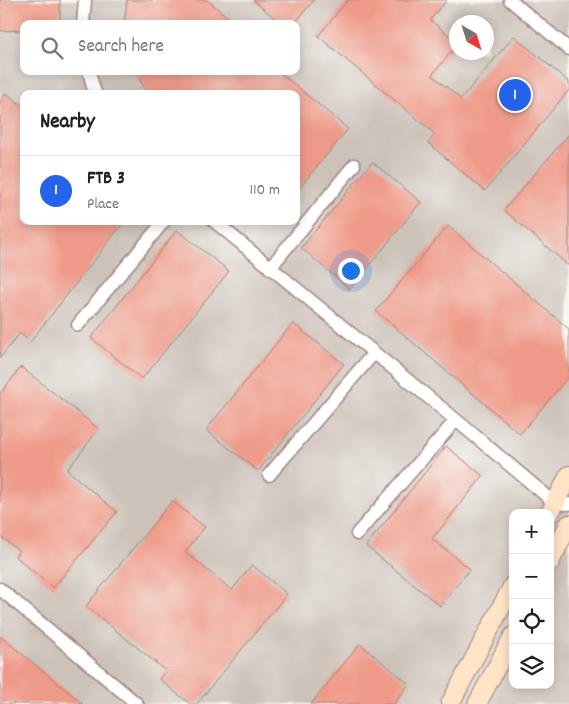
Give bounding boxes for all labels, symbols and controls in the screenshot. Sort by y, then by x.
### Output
north arrow [449,15,494,60]
search box [20,20,300,75]
icon: search [38,34,66,62]
text: Search here [78,34,164,61]
pin: 1 [499,76,531,114]
text: Nearby [40,108,95,138]
text: FTB 3 [87,166,125,193]
text: 1 [54,179,58,202]
text: 110 m [250,179,280,202]
text: Place [87,193,119,216]
your location [338,258,364,284]
map controls [509,509,554,689]
button: + [509,509,554,554]
button: − [509,554,554,599]
button: locate [509,599,554,644]
button: layers [509,644,554,689]

